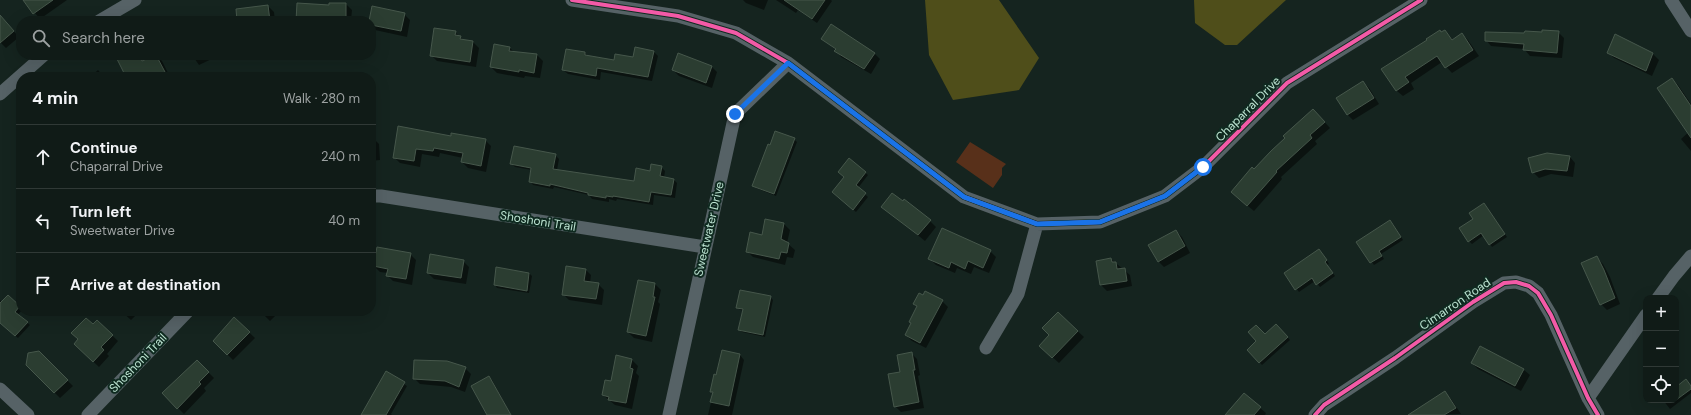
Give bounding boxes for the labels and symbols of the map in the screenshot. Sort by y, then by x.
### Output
street label: Chaparral Drive [1212,73,1284,145]
route end [726,105,744,123]
route start [1194,158,1212,176]
street label: Sweetwater Drive [690,180,728,278]
street label: Shoshoni Trail [499,207,577,235]
street label: Cimarron Road [1416,274,1494,334]
street label: Shoshoni Trail [106,330,170,396]

